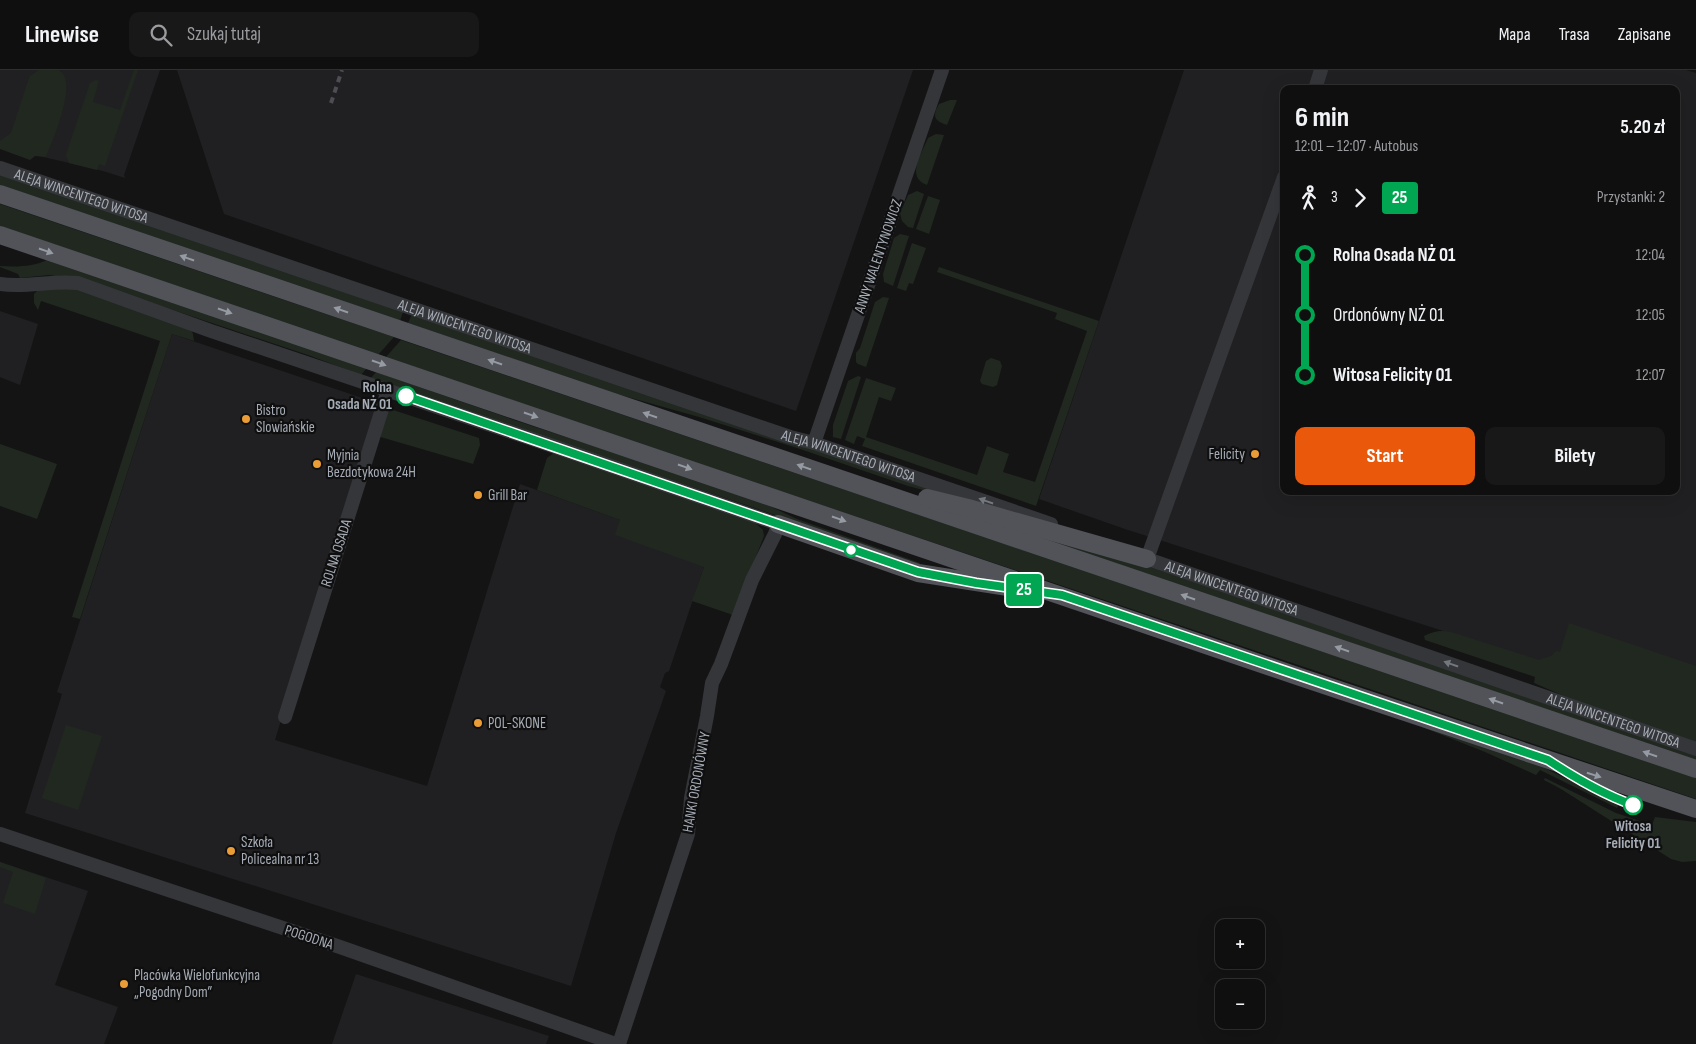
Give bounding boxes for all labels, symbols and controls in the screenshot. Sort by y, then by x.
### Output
search box [129,12,479,57]
text: Linewise [25,20,99,49]
icon: search [147,21,175,49]
text: Szukaj tutaj [187,23,261,46]
text: Mapa [1499,24,1531,45]
text: Trasa [1559,24,1590,45]
text: Zapisane [1618,24,1671,45]
text: 6 min [1295,101,1349,134]
text: 5.20 zł [1620,116,1665,139]
text: 12:01 – 12:07 · Autobus [1295,137,1418,156]
street label: ALEJA WINCENTEGO WITOSA [11,164,151,228]
icon: walk [1295,184,1323,212]
icon: forward [1346,184,1374,212]
text: 25 [1392,187,1408,208]
text: 3 [1331,188,1338,207]
text: Przystanki: 2 [1597,188,1665,207]
street label: ANNY WALENTYNOWICZ [850,197,907,317]
text: Rolna Osada NŻ 01 [1333,244,1455,267]
text: 12:04 [1636,246,1665,265]
one-way arrow [39,247,54,255]
one-way arrow [180,253,195,261]
street label: ALEJA WINCENTEGO WITOSA [394,295,534,358]
text: Ordonówny NŻ 01 [1333,304,1444,327]
one-way arrow [333,306,348,314]
text: 12:05 [1636,306,1665,325]
one-way arrow [217,308,232,316]
one-way arrow [487,358,502,366]
one-way arrow [371,360,386,367]
text: Witosa Felicity 01 [1333,364,1452,387]
text: 12:07 [1636,366,1665,385]
place label: Rolna Osada NŻ 01 [327,378,392,414]
marker: Rolna Osada NŻ 01 [396,386,416,406]
place label: Bistro Slowiańskie [256,401,315,437]
one-way arrow [643,410,658,418]
one-way arrow [524,412,539,419]
marker: Bistro Slowiańskie [240,413,252,425]
street label: ALEJA WINCENTEGO WITOSA [778,425,918,487]
button: Start [1295,427,1475,485]
button: Bilety [1485,427,1665,485]
place label: Felicity [1208,445,1245,464]
place label: Myjnia Bezdotykowa 24H [327,446,416,482]
marker: Felicity [1249,448,1261,460]
marker: Myjnia Bezdotykowa 24H [311,458,323,470]
one-way arrow [797,462,812,470]
one-way arrow [678,464,693,471]
place label: Grill Bar [488,486,528,505]
marker: Grill Bar [472,489,484,501]
one-way arrow [978,497,993,504]
street label: ROLNA OSADA [317,516,357,589]
one-way arrow [832,516,847,523]
unlabelled marker [844,543,858,557]
street label: ALEJA WINCENTEGO WITOSA [1161,556,1301,621]
line badge: 25 [1002,574,1046,606]
text: 25 [1016,579,1032,600]
one-way arrow [1180,593,1195,601]
one-way arrow [1334,645,1349,653]
one-way arrow [1444,660,1459,668]
street label: ALEJA WINCENTEGO WITOSA [1543,689,1683,753]
one-way arrow [1488,697,1503,705]
place label: POL-SKONE [488,714,546,733]
marker: POL-SKONE [472,717,484,729]
street label: HANKI ORDONÓWNY [678,730,715,834]
one-way arrow [1642,749,1657,757]
one-way arrow [1587,772,1602,779]
marker: Witosa Felicity 01 [1623,795,1643,815]
place label: Witosa Felicity 01 [1606,817,1660,853]
place label: Szkoła Policealna nr 13 [241,833,319,869]
marker: Szkoła Policealna nr 13 [225,845,237,857]
map controls [1215,919,1265,1029]
button: + [1215,919,1265,969]
street label: POGODNA [282,921,336,954]
place label: Placówka Wielofunkcyjna „Pogodny Dom” [134,966,260,1002]
marker: Placówka Wielofunkcyjna „Pogodny Dom” [118,978,130,990]
button: − [1215,979,1265,1029]

